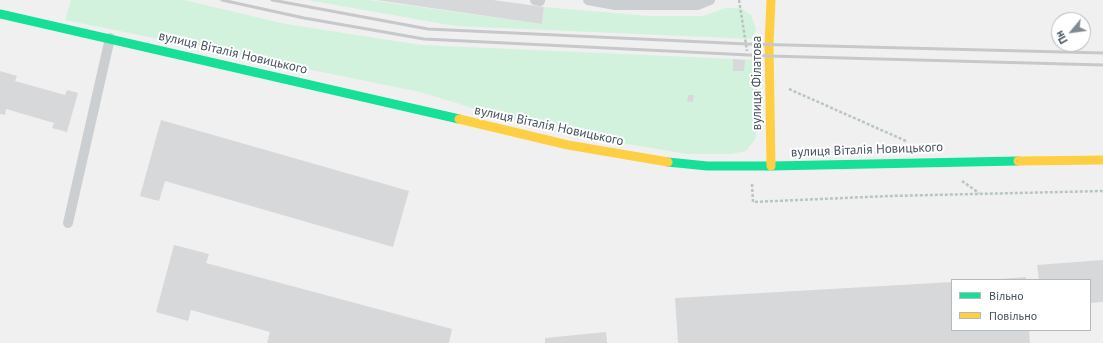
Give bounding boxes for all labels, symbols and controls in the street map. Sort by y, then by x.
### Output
north arrow [1051,12,1091,52]
street label: вулиця Віталія Новицького [157,28,309,78]
text: Пн [1052,28,1071,46]
street label: вулиця Філатова [749,36,765,130]
street label: вулиця Віталія Новицького [473,103,625,149]
street label: вулиця Віталія Новицького [791,140,943,160]
legend [951,279,1091,331]
text: Вільно [989,288,1024,303]
text: Повільно [989,308,1037,323]

